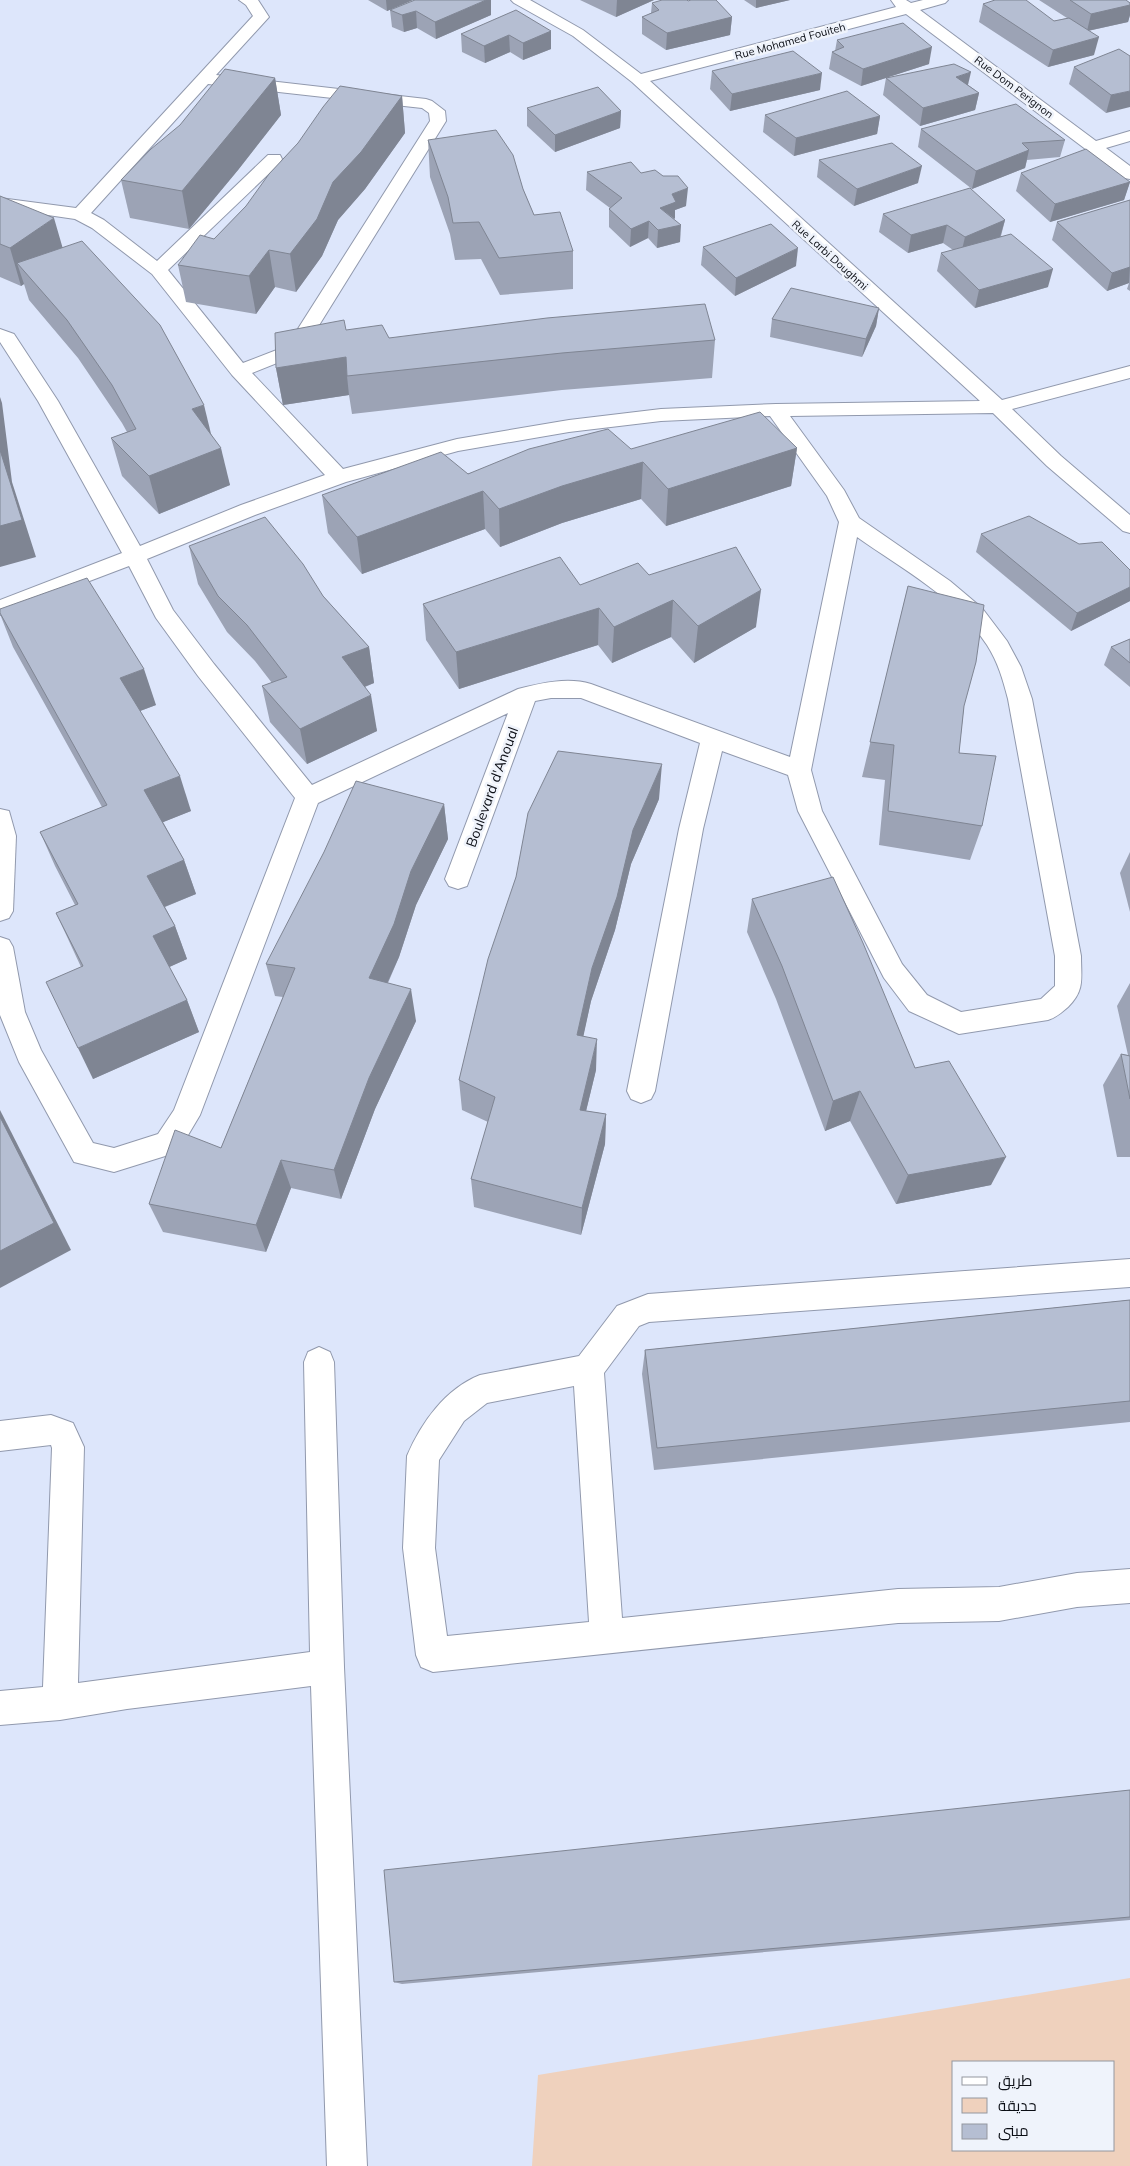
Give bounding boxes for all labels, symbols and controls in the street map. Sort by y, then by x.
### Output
street label: Rue Mohamed Fouiteh [733,19,847,63]
street label: Rue Dom Perignon [972,53,1056,121]
street label: Rue Larbi Doughmi [789,217,871,293]
street label: Boulevard d'Anoual [462,724,522,850]
legend [952,2061,1115,2151]
text: طريق [998,2071,1032,2091]
text: حديقة [998,2096,1037,2115]
text: مبنى [998,2121,1029,2141]

